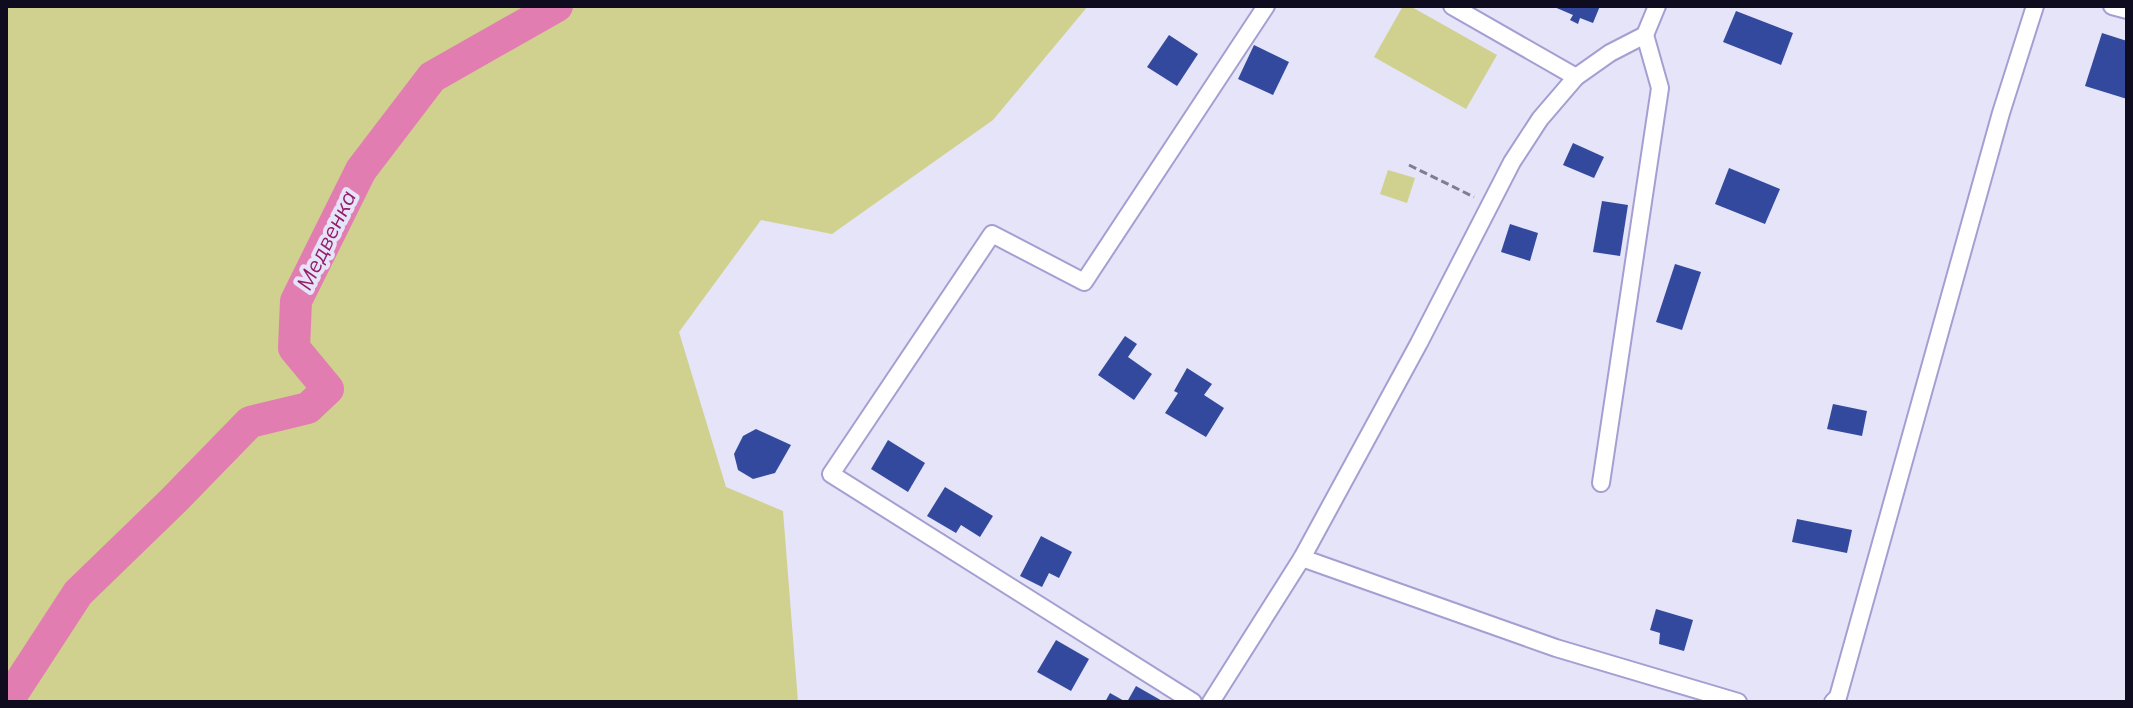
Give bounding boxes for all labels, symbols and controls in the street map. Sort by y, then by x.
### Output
water label: Медвенка [290,186,362,294]

